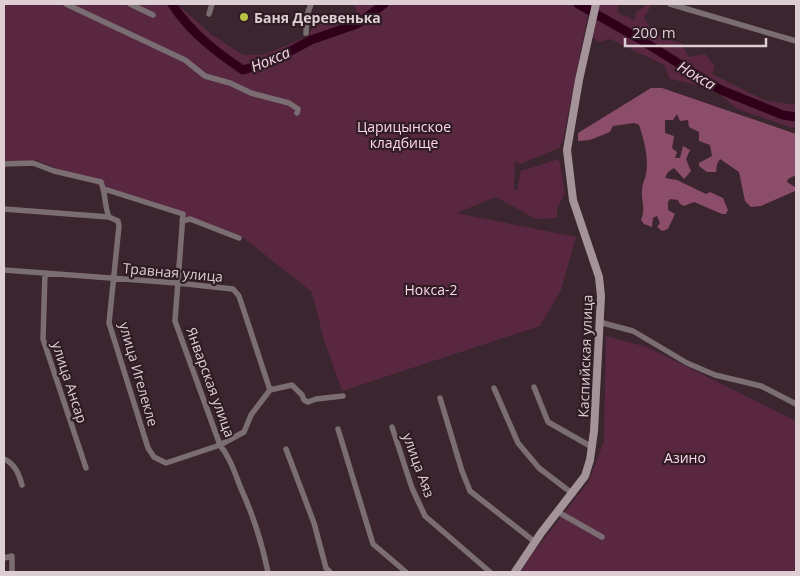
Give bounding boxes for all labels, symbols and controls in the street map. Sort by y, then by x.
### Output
place label: Баня Деревенька [254,8,381,27]
marker: Баня Деревенька [238,11,250,23]
scale bar [625,15,766,47]
text: 200 m [632,22,676,42]
water label: Нокса [247,42,293,76]
water label: Нокса [674,56,720,94]
park label: Царицынское кладбище [357,117,451,152]
street label: Травная улица [122,258,224,286]
park label: Нокса-2 [405,280,457,299]
street label: Каспийская улица [573,294,597,418]
street label: улица Игелекле [115,320,163,428]
street label: Январская улица [182,324,240,440]
street label: улица Ансар [48,339,92,425]
street label: улица Аяз [399,430,440,500]
park label: Азино [664,448,706,467]

